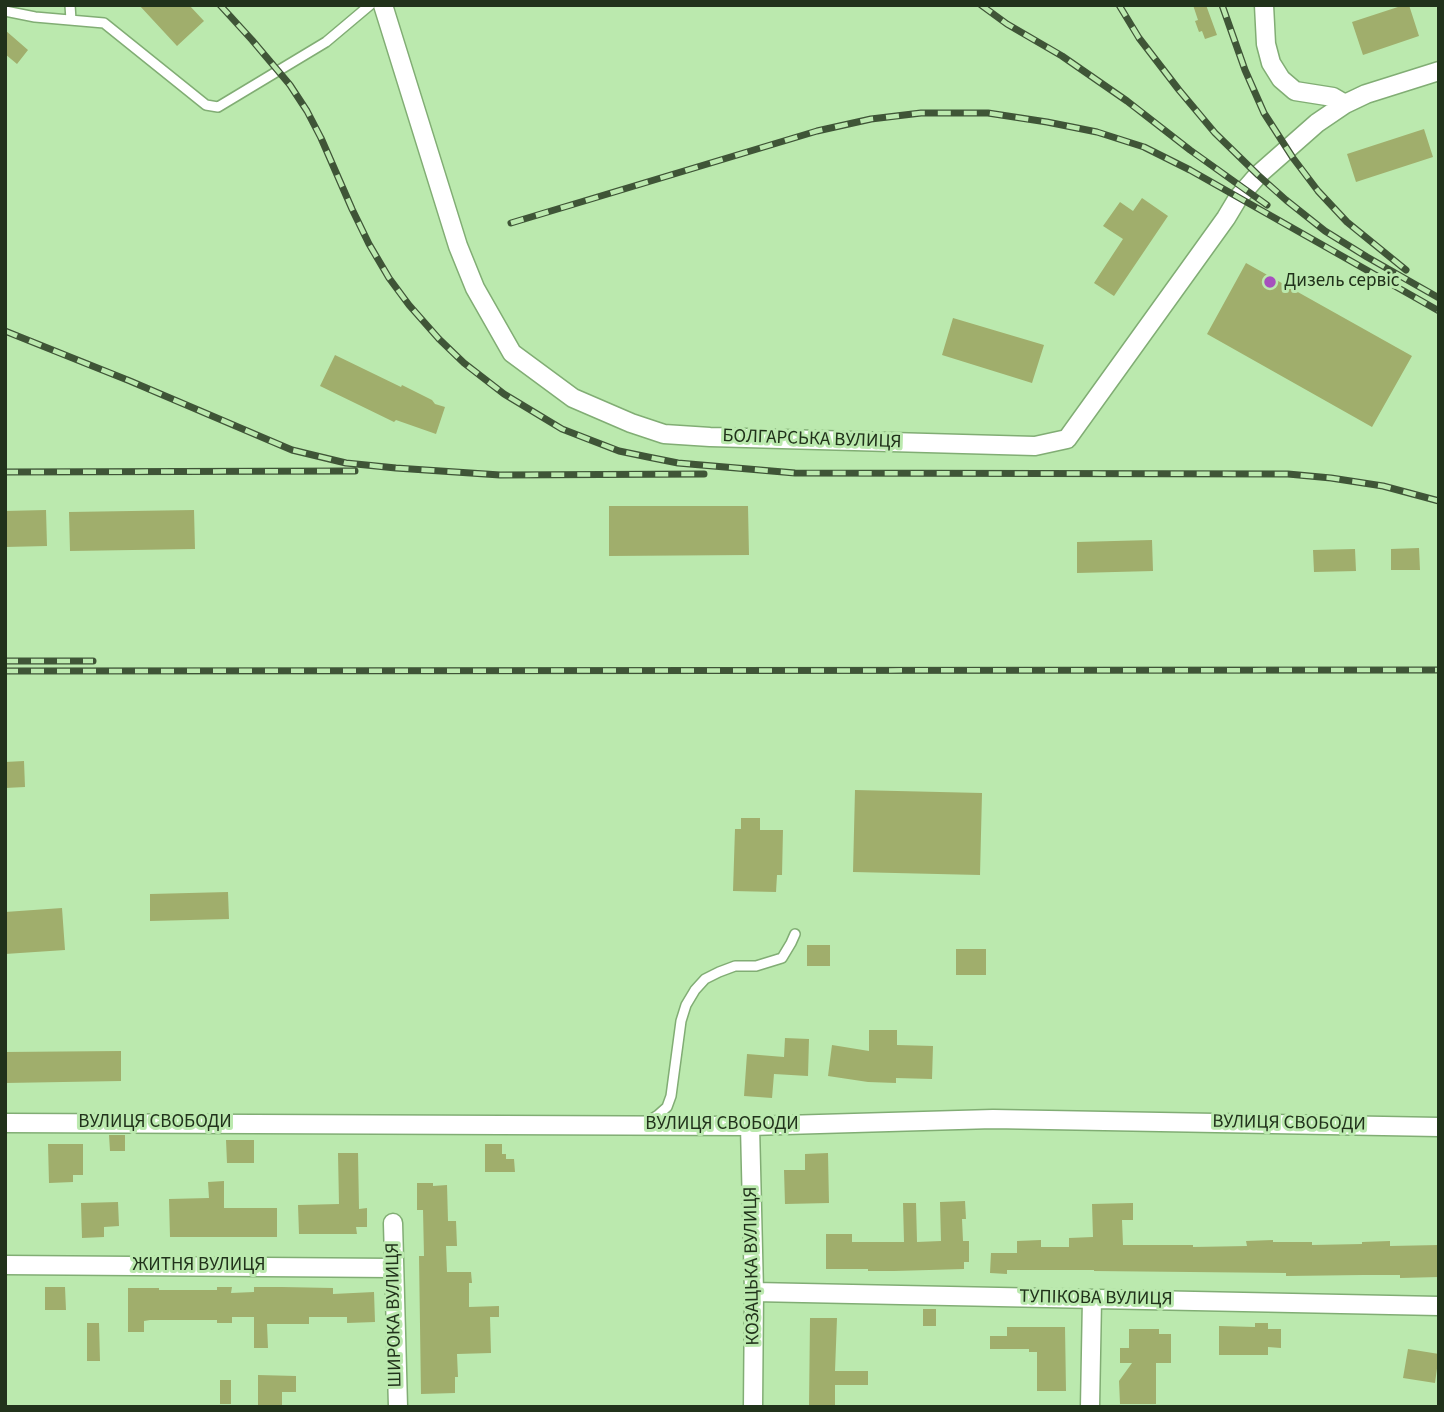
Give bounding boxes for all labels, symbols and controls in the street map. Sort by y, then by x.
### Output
place label: Дизель сервіс [1284,271,1400,293]
marker: Дизель сервіс [1262,274,1278,290]
street label: БОЛГАРСЬКА ВУЛИЦЯ [722,425,902,455]
street label: ВУЛИЦЯ СВОБОДИ [1212,1111,1366,1137]
street label: ВУЛИЦЯ СВОБОДИ [78,1112,232,1134]
street label: ВУЛИЦЯ СВОБОДИ [645,1114,799,1136]
street label: КОЗАЦЬКА ВУЛИЦЯ [740,1186,766,1346]
street label: ШИРОКА ВУЛИЦЯ [382,1242,408,1388]
street label: ЖИТНЯ ВУЛИЦЯ [132,1255,266,1277]
street label: ТУПІКОВА ВУЛИЦЯ [1019,1286,1173,1312]

